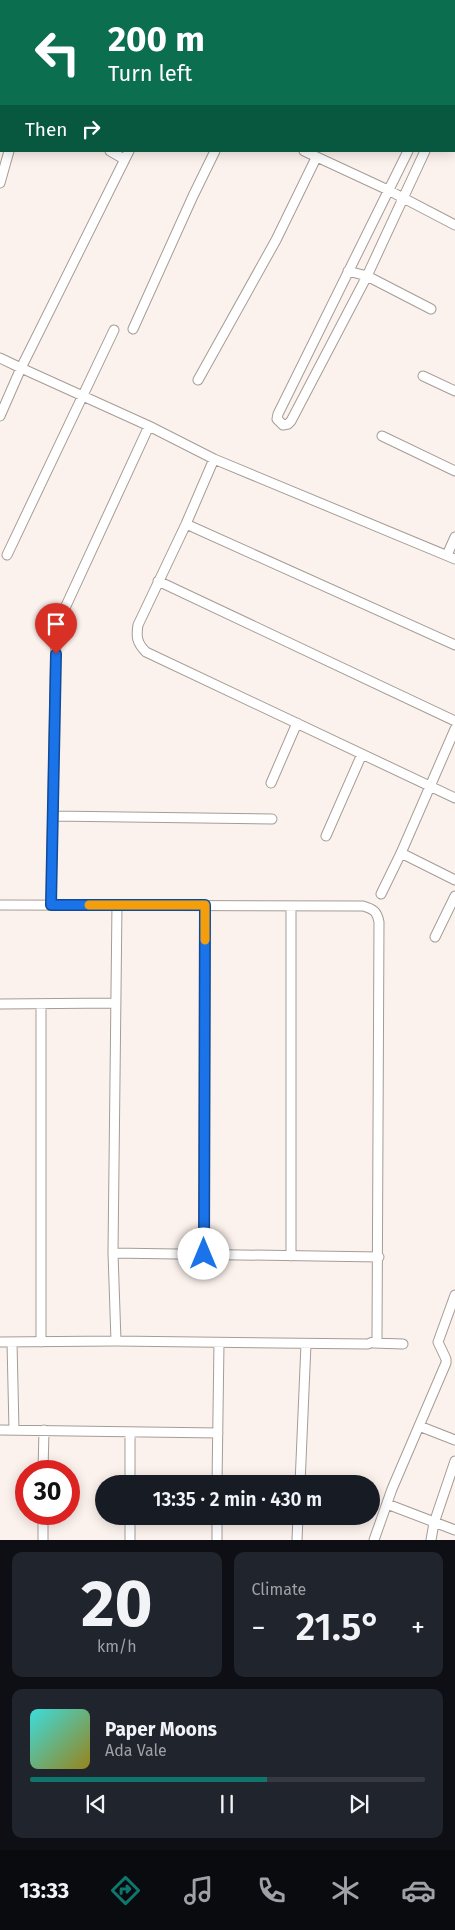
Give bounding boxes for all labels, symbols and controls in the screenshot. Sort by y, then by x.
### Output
text: 200 m [108,18,205,60]
icon: left [25,20,90,85]
text: Turn left [108,60,192,87]
icon: right [77,115,105,143]
text: Then [25,118,67,141]
pin [35,603,77,654]
icon: arrive [42,610,70,638]
position arrow [177,1227,229,1279]
speed limit sign: 30 [15,1460,80,1525]
text: 13:35 · 2 min · 430 m [153,1488,322,1511]
text: 20 [81,1565,153,1643]
text: Climate [252,1580,306,1599]
text: 21.5° [296,1604,381,1650]
text: − [252,1611,266,1644]
text: + [411,1611,425,1644]
text: km/h [97,1637,137,1656]
text: Paper Moons [105,1718,217,1741]
text: Ada Vale [105,1741,167,1760]
icon: previous [82,1790,110,1818]
icon: pause [213,1790,241,1818]
icon: next [345,1790,373,1818]
icon: directions [108,1873,143,1908]
icon: music [181,1873,216,1908]
icon: phone [254,1873,289,1908]
icon: climate [328,1873,363,1908]
icon: car [401,1873,436,1908]
text: 13:33 [19,1877,69,1904]

